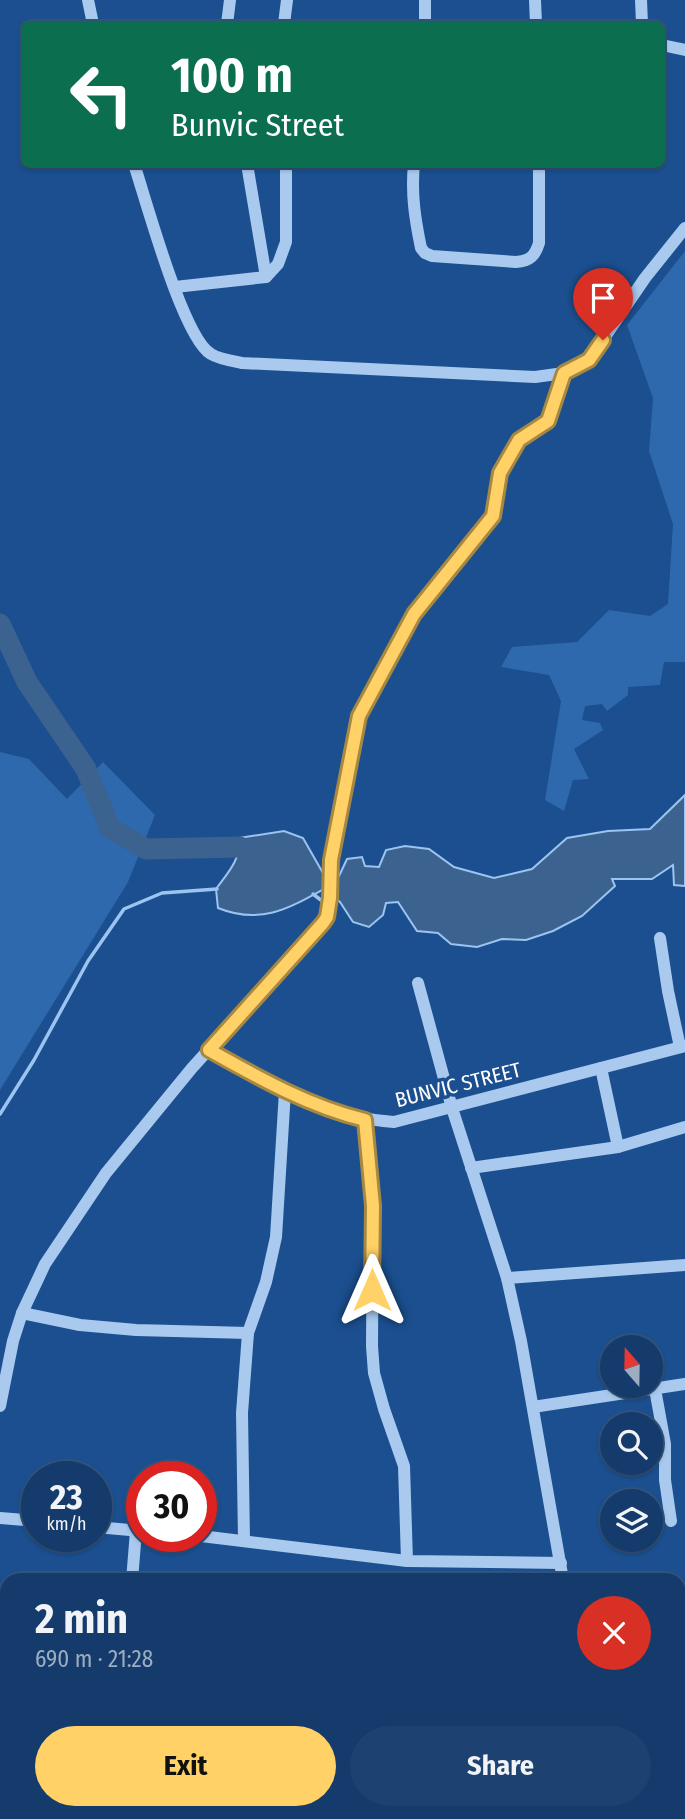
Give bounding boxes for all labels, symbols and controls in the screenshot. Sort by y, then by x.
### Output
text: 100 m [171,46,293,105]
icon: left [56,49,147,140]
text: Bunvic Street [171,106,344,144]
pin [573,268,633,340]
icon: arrive [584,279,622,317]
street label: BUNVIC STREET [392,1057,524,1113]
position arrow [335,1253,409,1327]
north arrow [600,1335,663,1398]
map controls [600,1335,663,1552]
button: search [600,1412,663,1475]
speed limit sign: 30 [126,1461,217,1552]
text: 23 [50,1476,83,1518]
button: layers [600,1489,663,1552]
text: km/h [46,1513,87,1535]
text: 2 min [35,1594,128,1644]
button: close [577,1596,651,1670]
text: 690 m · 21:28 [35,1645,153,1673]
button: Exit [35,1726,336,1806]
button: Share [350,1726,651,1806]

